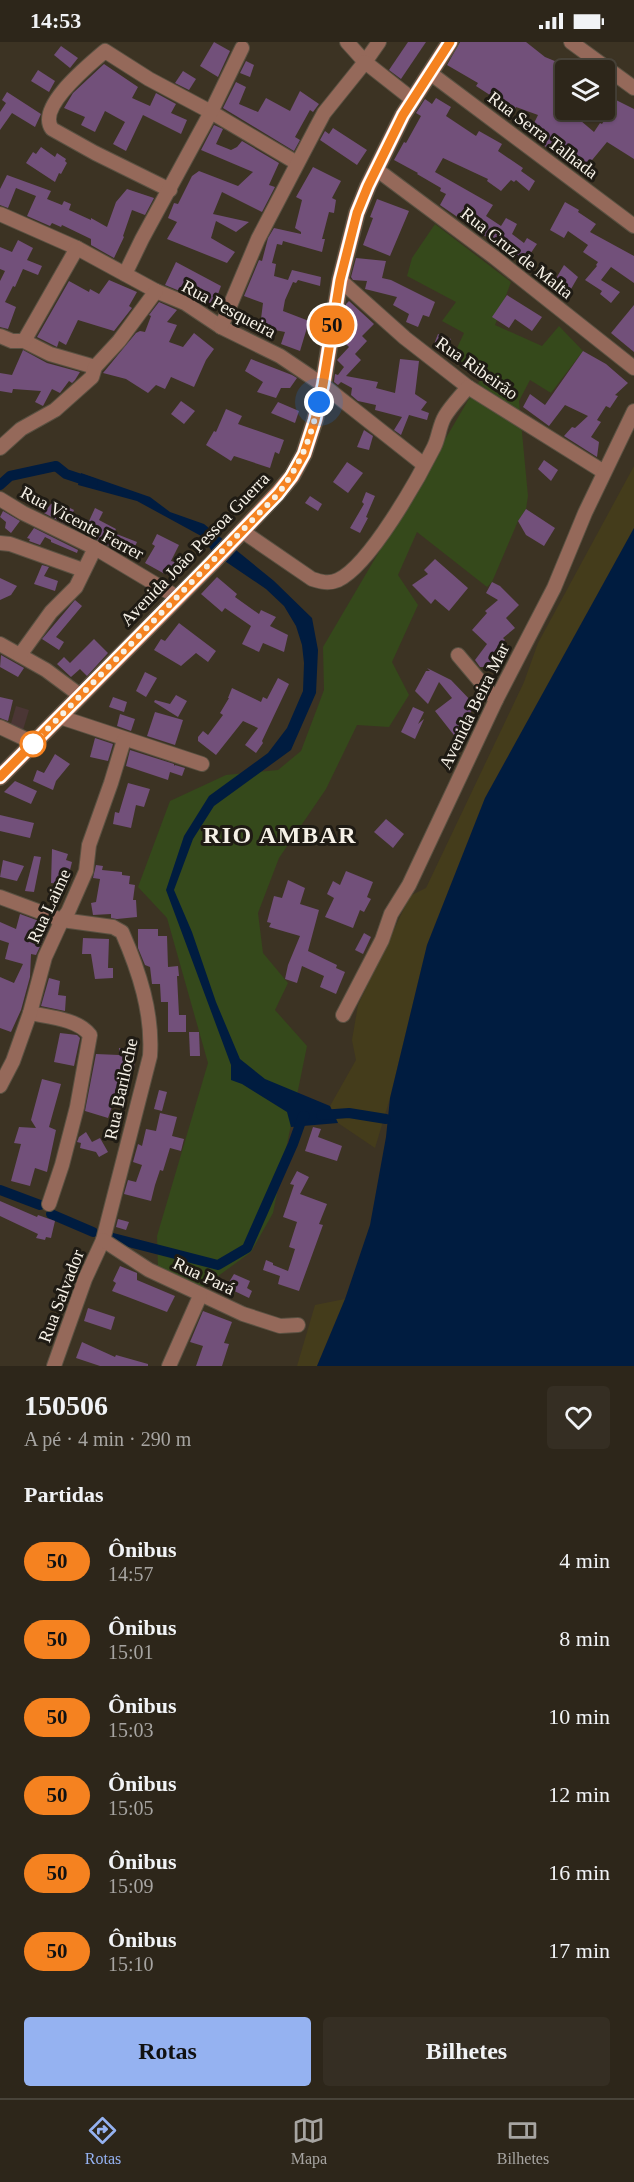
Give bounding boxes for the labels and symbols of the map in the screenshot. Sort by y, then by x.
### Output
street label: Rua Serra Talhada [484,87,602,183]
street label: Rua Cruz de Malta [457,203,577,303]
street label: Rua Pesqueira [179,276,279,342]
line badge: 50 [305,306,359,344]
street label: Rua Ribeirão [432,332,522,404]
your location [304,387,334,417]
street label: Avenida João Pessoa Guerra [117,468,273,630]
street label: Rua Vicente Ferrer [17,482,147,564]
street label: Avenida Beira Mar [435,640,513,772]
unlabelled marker [20,731,46,757]
district label: RIO AMBAR [203,822,357,848]
street label: Rua Laime [23,866,75,946]
street label: Rua Bariloche [100,1036,142,1142]
street label: Rua Salvador [34,1247,88,1345]
street label: Rua Pará [170,1253,238,1299]

